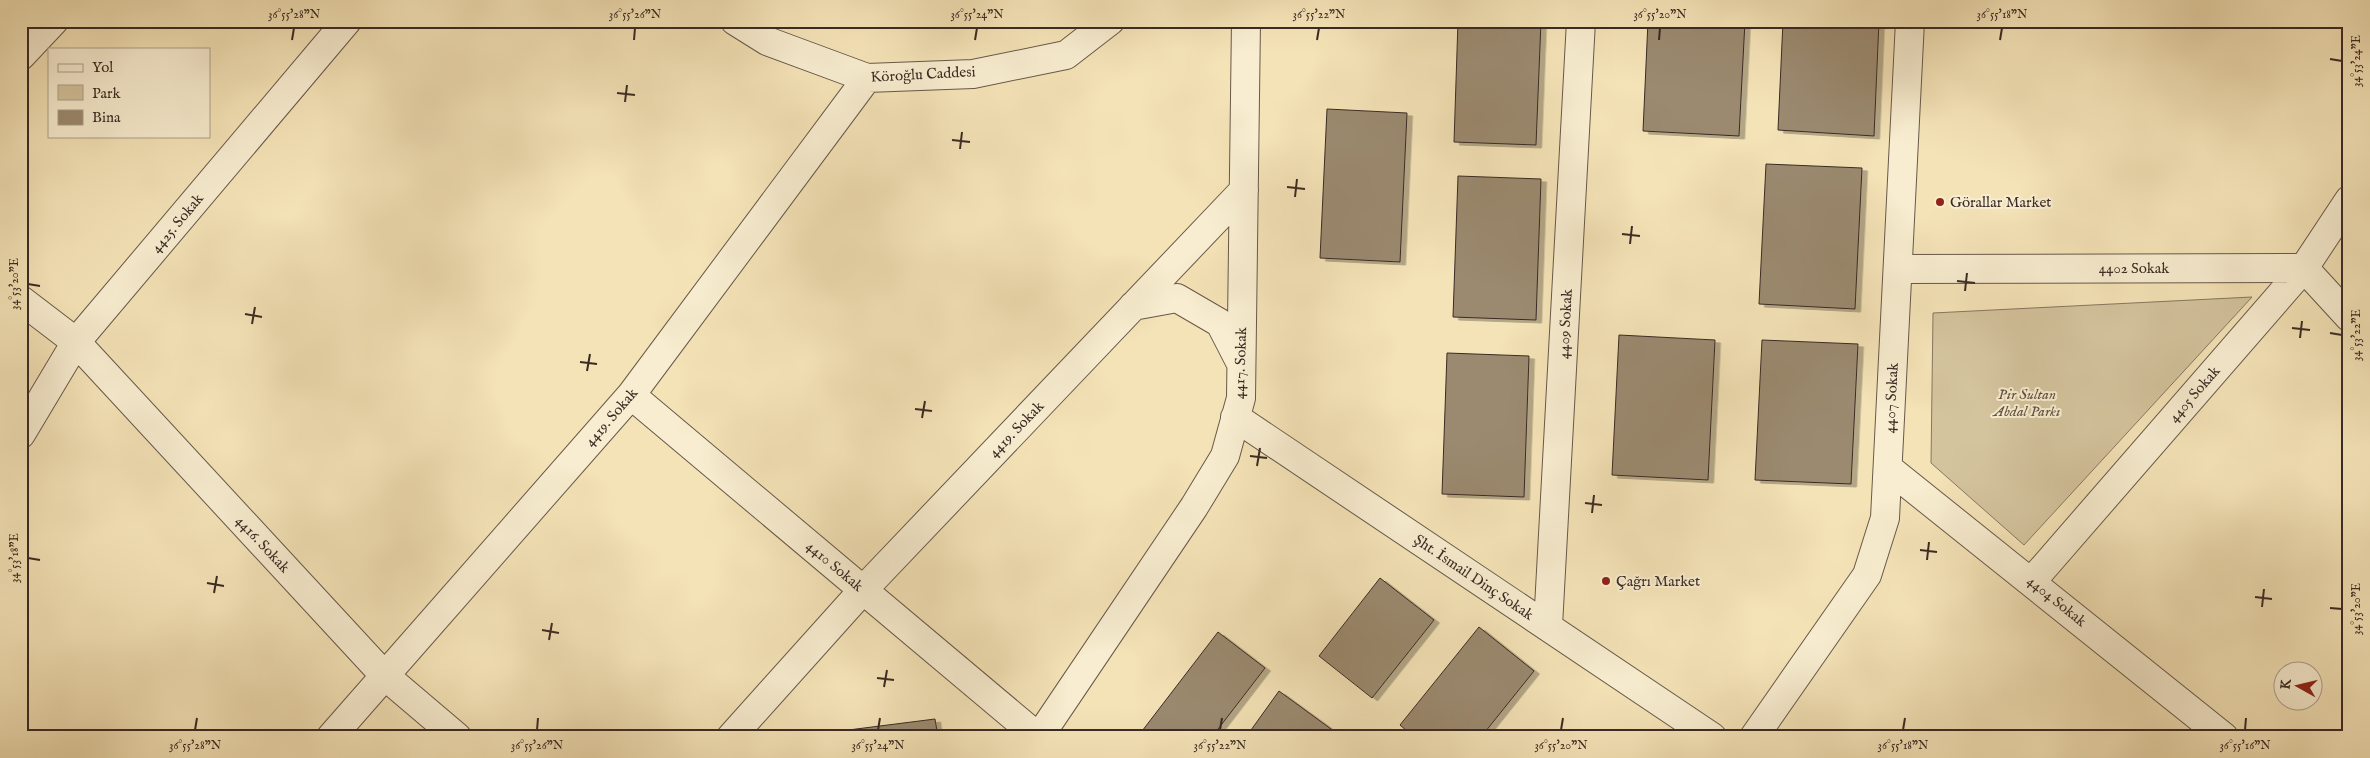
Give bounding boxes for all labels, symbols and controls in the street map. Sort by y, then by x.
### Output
text: 36°55'28"N [268,7,321,22]
text: 36°55'26"N [609,7,662,22]
text: 36°55'24"N [950,7,1004,22]
text: 36°55'22"N [1293,7,1346,22]
text: 36°55'20"N [1633,7,1687,22]
text: 36°55'18"N [1977,7,2028,22]
text: 34°53'24"E [2349,35,2364,87]
legend [48,48,210,138]
text: Yol [92,58,114,77]
street label: Köroğlu Caddesi [870,62,976,87]
text: Park [92,84,122,103]
text: Bina [92,108,121,127]
street label: 4425. Sokak [147,189,208,257]
place label: Görallar Market [1950,193,2051,212]
marker: Görallar Market [1934,196,1946,208]
text: 34°53'20"E [7,258,22,310]
street label: 4402 Sokak [2099,259,2170,278]
street label: 4409 Sokak [1554,288,1577,360]
text: 34°53'22"E [2349,309,2364,361]
street label: 4417. Sokak [1230,326,1251,399]
street label: 4407 Sokak [1880,361,1903,434]
street label: 4405 Sokak [2165,361,2225,427]
street label: 4419. Sokak [581,383,643,451]
park label: Pir Sultan Abdal Parkı [1992,385,2060,421]
street label: 4419. Sokak [985,396,1049,462]
street label: 4416. Sokak [231,512,295,578]
street label: Şht. İsmail Dinç Sokak [1410,530,1538,625]
text: 34°53'18"E [7,533,22,583]
street label: 4410 Sokak [802,537,868,596]
place label: Çağrı Market [1616,572,1700,591]
street label: 4404 Sokak [2023,572,2091,632]
marker: Çağrı Market [1600,575,1612,587]
text: 34°53'20"E [2349,583,2364,635]
north arrow [2272,660,2322,710]
text: K [2276,677,2296,691]
text: 36°55'28"N [169,738,222,753]
text: 36°55'26"N [511,738,564,753]
text: 36°55'24"N [851,738,905,753]
text: 36°55'22"N [1194,738,1247,753]
text: 36°55'20"N [1534,738,1588,753]
text: 36°55'18"N [1878,738,1929,753]
text: 36°55'16"N [2219,738,2271,753]

